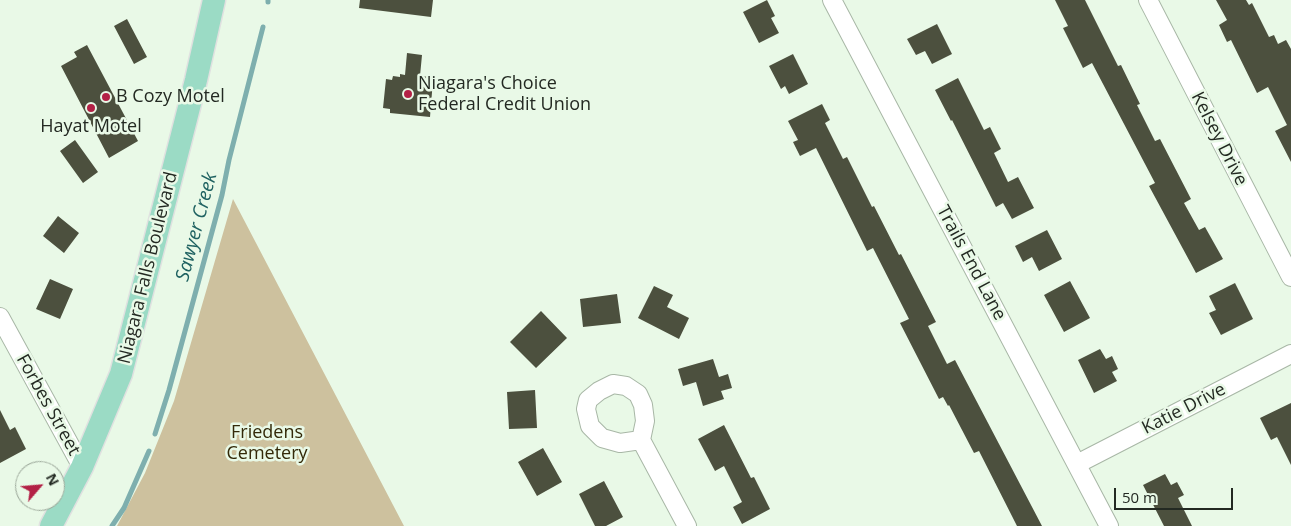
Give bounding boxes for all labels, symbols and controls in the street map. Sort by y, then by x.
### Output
place label: Niagara's Choice Federal Credit Union [418,73,591,116]
place label: B Cozy Motel [116,86,225,108]
marker: Niagara's Choice Federal Credit Union [402,88,414,100]
street label: Kelsey Drive [1186,89,1252,189]
marker: B Cozy Motel [100,91,112,103]
marker: Hayat Motel [85,102,97,114]
place label: Hayat Motel [40,116,142,138]
street label: Niagara Falls Boulevard [114,170,182,366]
water label: Sawyer Creek [172,170,222,284]
street label: Trails End Lane [932,202,1010,324]
street label: Forbes Street [11,351,85,459]
street label: Katie Drive [1139,379,1229,439]
park label: Friedens Cemetery [226,422,308,464]
north arrow [15,461,65,511]
text: N [42,470,64,489]
scale bar [1116,478,1235,510]
text: 50 m [1122,487,1157,507]

